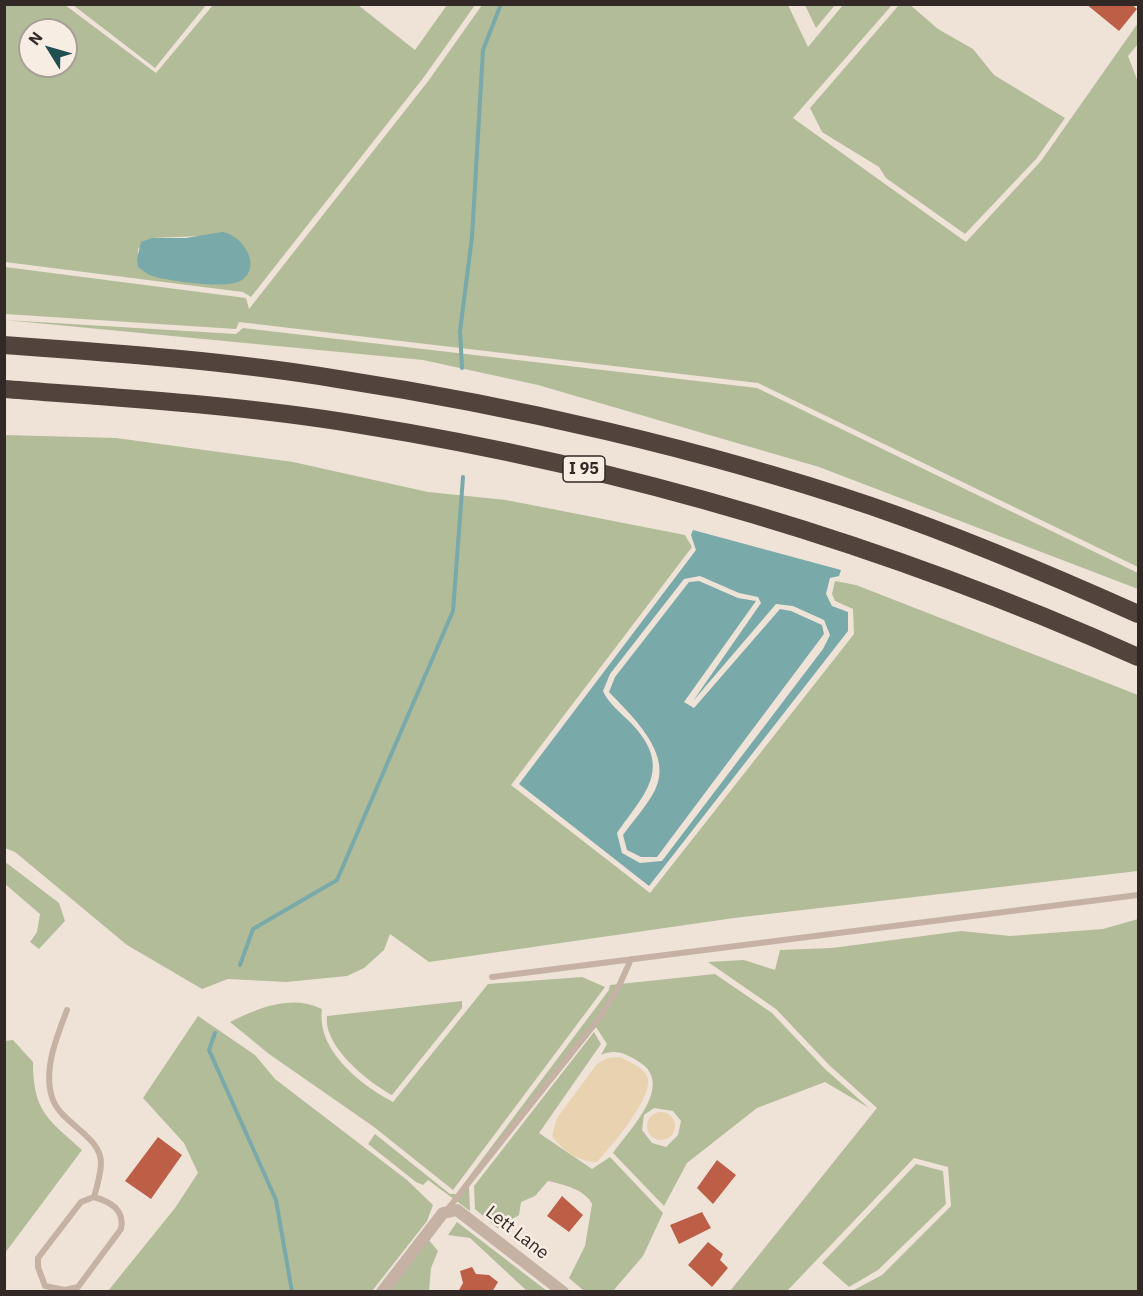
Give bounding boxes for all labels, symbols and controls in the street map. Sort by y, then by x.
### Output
north arrow [18,18,78,78]
text: N [24,28,47,49]
road number: I 95 [563,456,605,482]
street label: Lett Lane [481,1202,553,1264]

